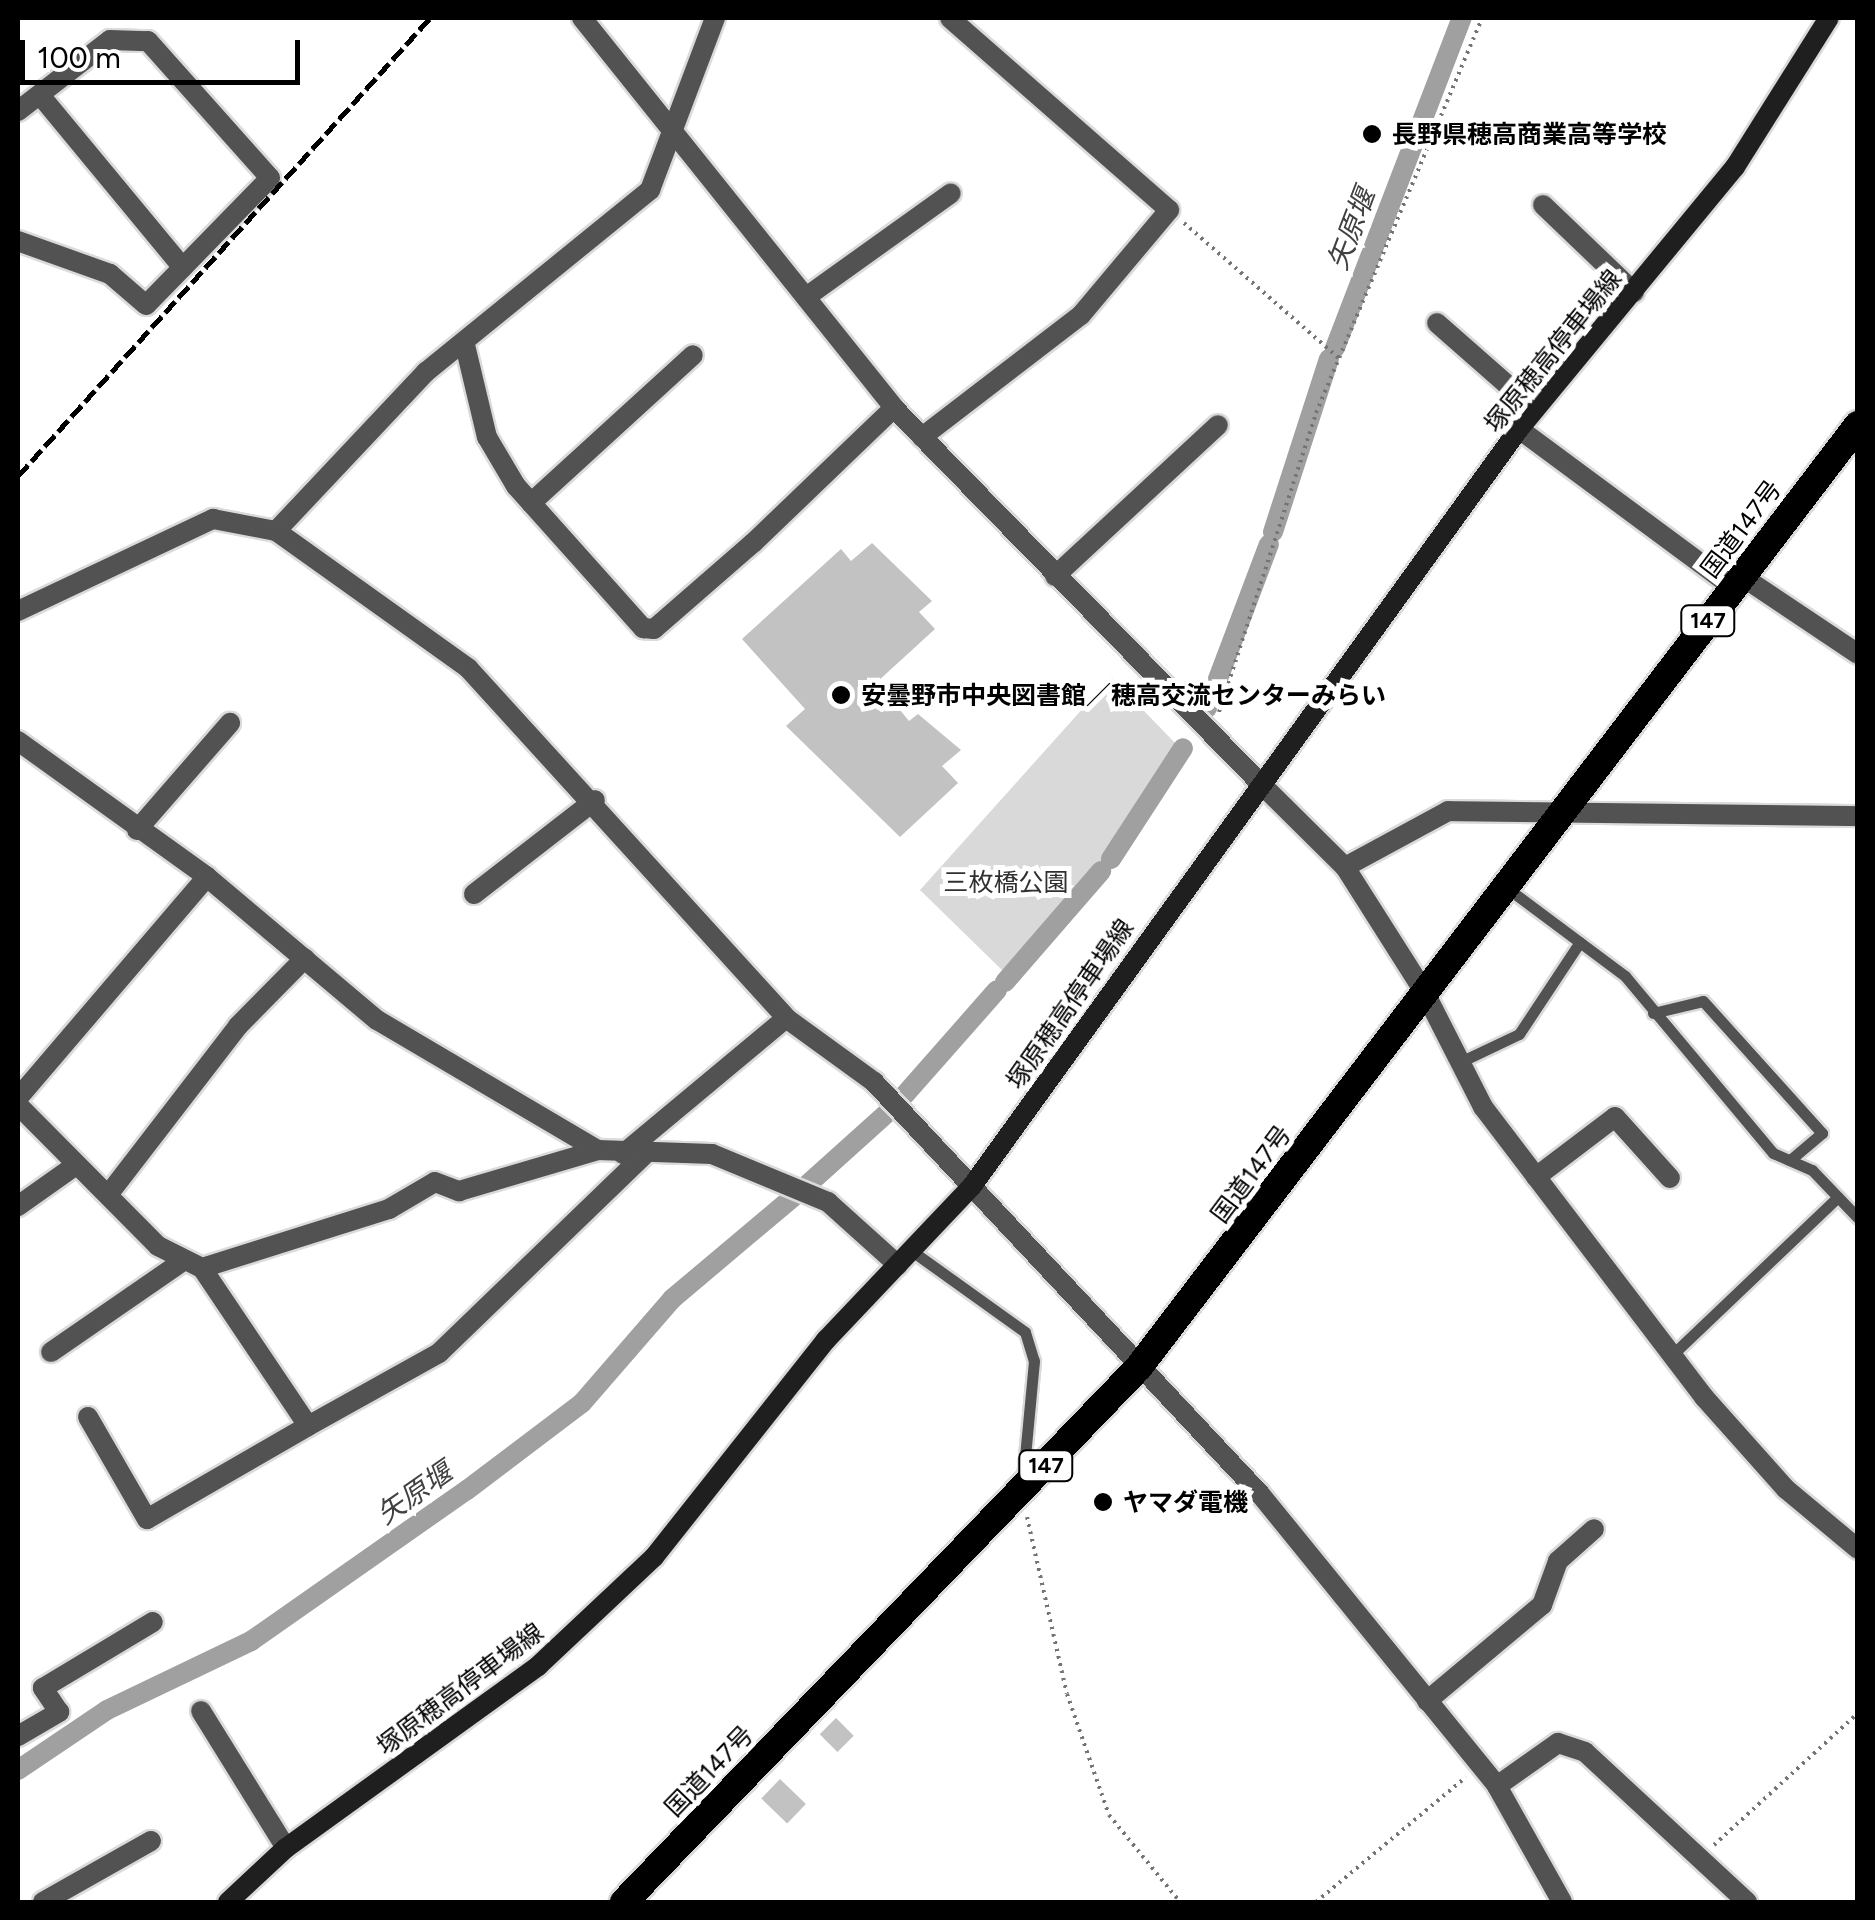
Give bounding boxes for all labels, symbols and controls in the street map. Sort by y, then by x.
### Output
scale bar [25,20,305,82]
text: 100 m [37,39,121,76]
place label: 長野県穂高商業高等学校 [1392,119,1667,149]
marker: 長野県穂高商業高等学校 [1361,123,1383,145]
water label: 矢原堰 [1320,184,1382,274]
street label: 塚原穂高停車場線 [1478,264,1628,438]
street label: 国道147号 [1695,474,1787,584]
road number: 147 [1678,604,1738,638]
place label: 安曇野市中央図書館／穂高交流センターみらい [861,680,1386,710]
marker: 安曇野市中央図書館／穂高交流センターみらい [830,684,852,706]
park label: 三枚橋公園 [944,867,1068,897]
street label: 塚原穂高停車場線 [1000,913,1140,1095]
street label: 国道147号 [1205,1119,1297,1229]
road number: 147 [1016,1449,1076,1483]
water label: 矢原堰 [370,1455,458,1531]
place label: ヤマダ電機 [1123,1487,1248,1517]
marker: ヤマダ電機 [1092,1491,1114,1513]
street label: 塚原穂高停車場線 [371,1617,549,1761]
street label: 国道147号 [659,1719,759,1823]

